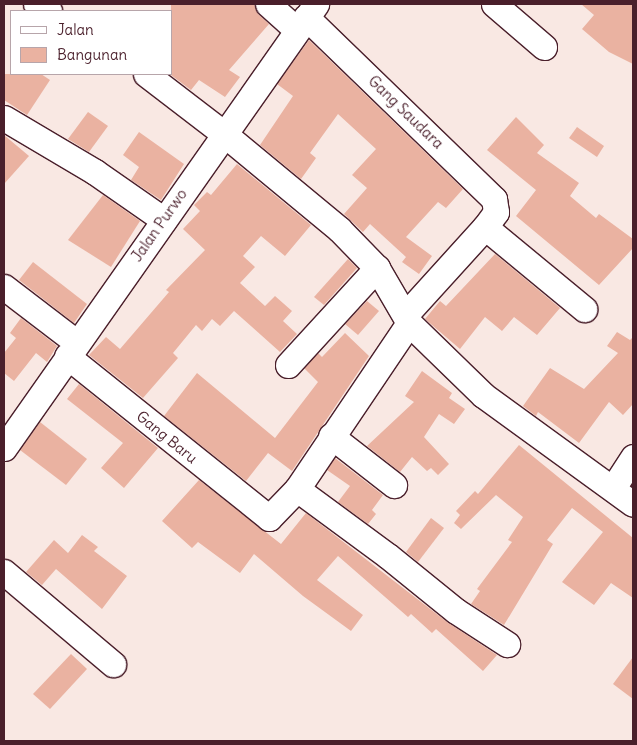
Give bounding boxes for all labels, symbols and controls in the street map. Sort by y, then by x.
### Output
legend [10,10,172,75]
text: Jalan [57,20,94,39]
text: Bangunan [57,45,127,64]
street label: Gang Saudara [365,72,447,152]
street label: Jalan Purwo [127,185,191,265]
street label: Gang Baru [133,407,201,467]

